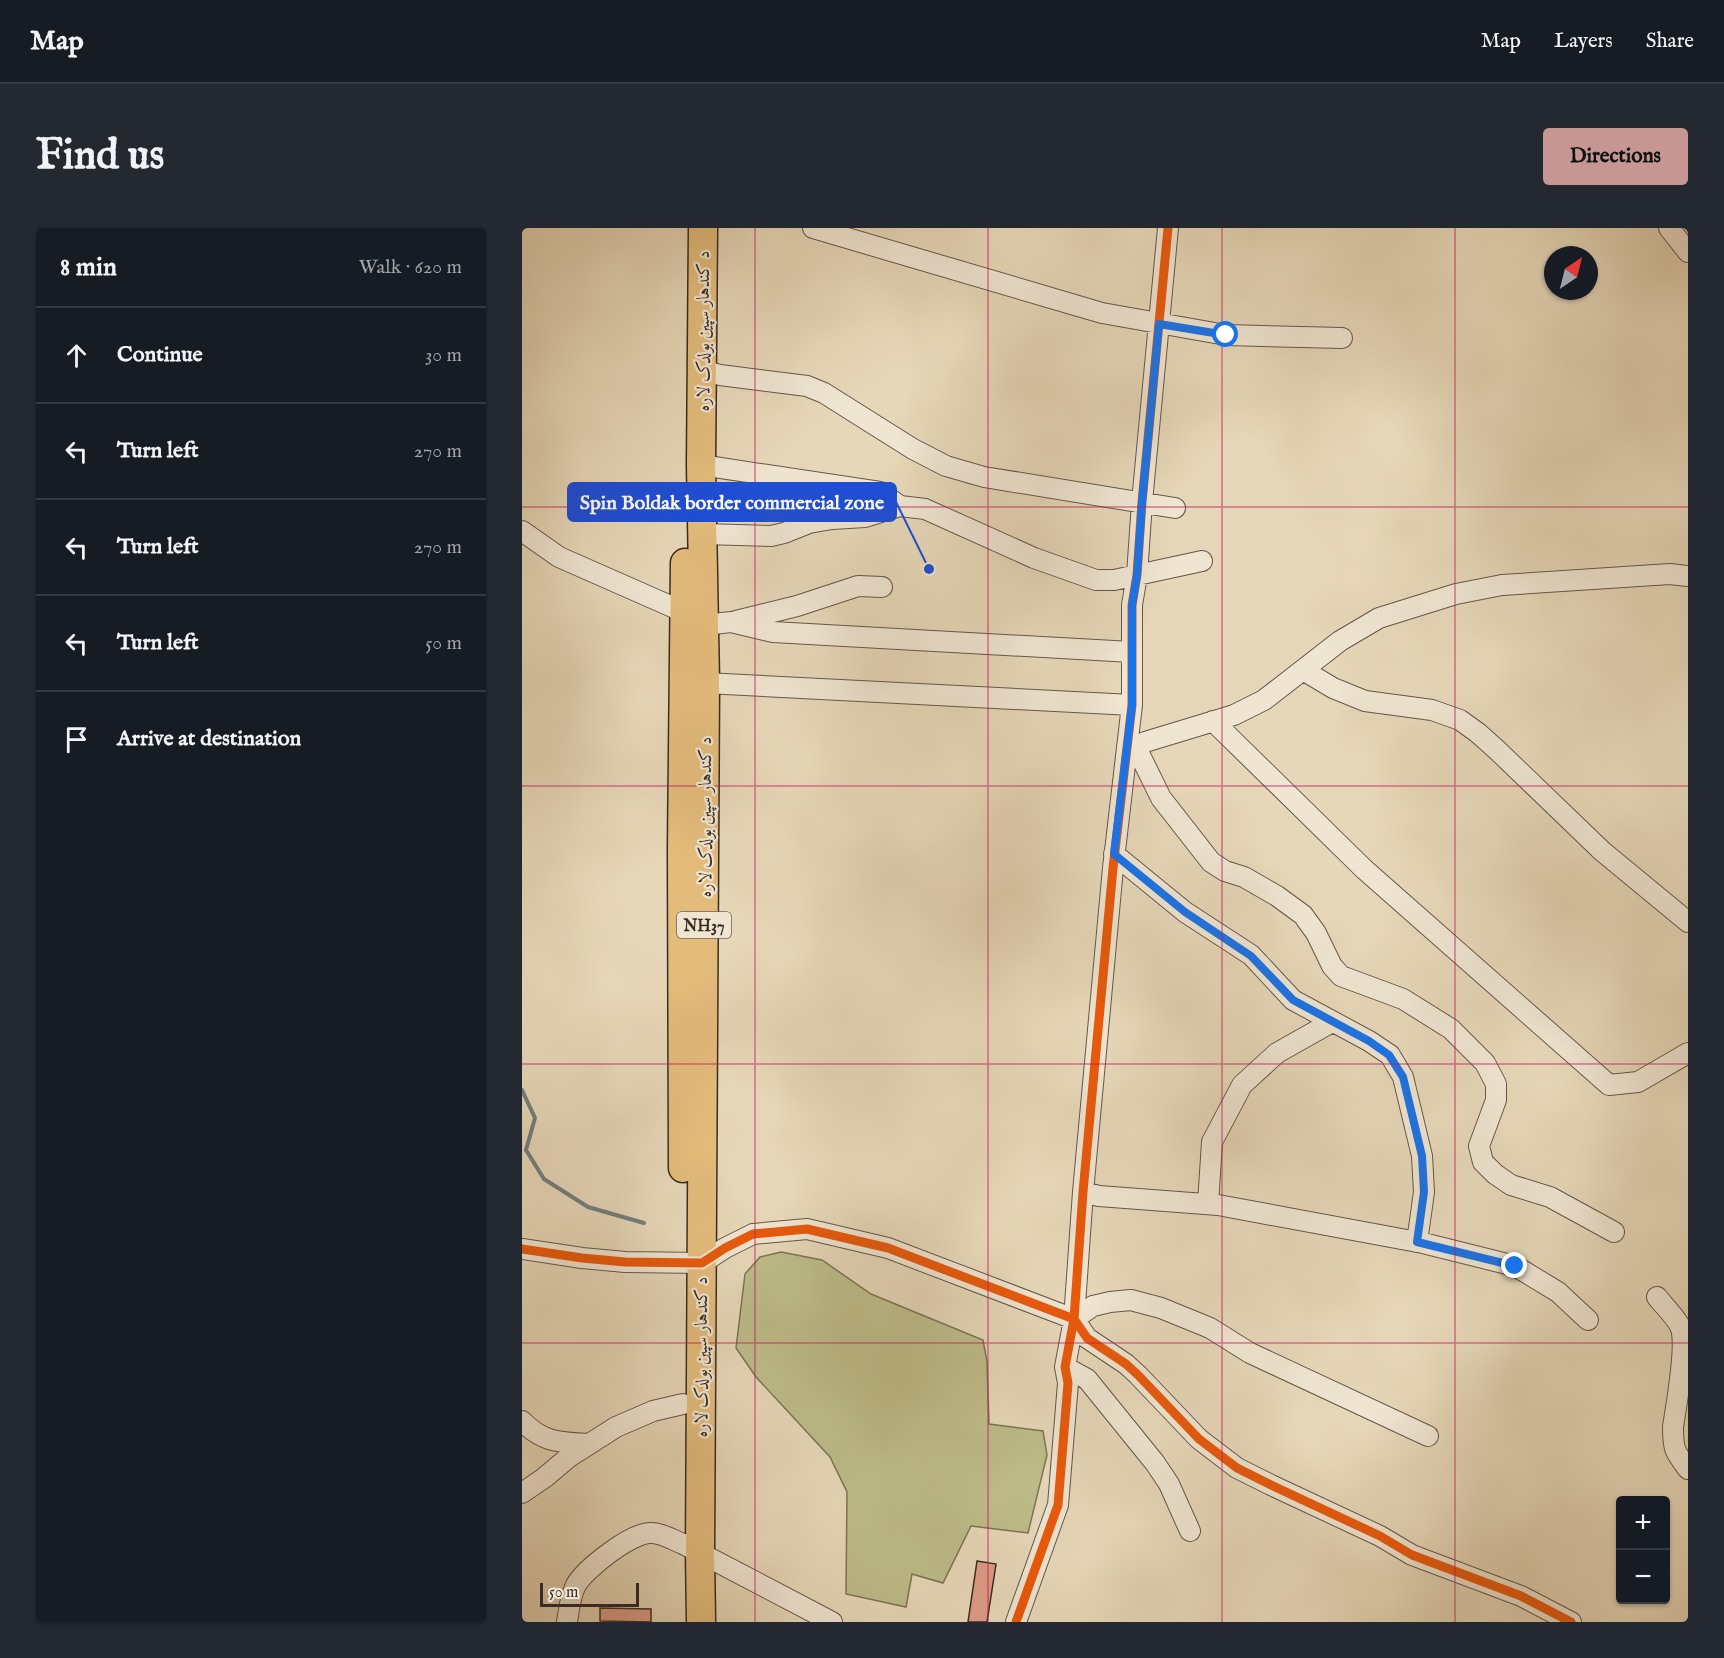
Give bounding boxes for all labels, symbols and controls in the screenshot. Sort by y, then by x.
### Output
text: Map [30,24,84,59]
text: Map [1481,28,1521,55]
text: Layers [1554,28,1613,55]
text: Share [1646,28,1694,55]
button: Directions [1543,128,1688,185]
text: Find us [36,130,164,183]
north arrow [1544,246,1598,300]
text: 8 min [60,251,117,284]
street label: د کندهار سپین بولدک لاره [693,251,716,411]
text: Walk · 620 m [359,255,462,280]
route start [1212,321,1238,347]
icon: ahead [60,339,93,372]
text: Continue [117,341,203,369]
text: 30 m [425,343,462,368]
icon: left [60,435,93,468]
text: Turn left [117,437,199,465]
text: 270 m [414,439,462,464]
callout: Spin Boldak border commercial zone [568,483,896,521]
text: Spin Boldak border commercial zone [580,491,885,516]
icon: left [60,531,93,564]
text: Turn left [117,533,199,561]
text: 270 m [414,535,462,560]
icon: left [60,627,93,660]
text: Turn left [117,629,199,657]
text: 50 m [425,631,462,656]
icon: arrive [60,723,93,756]
text: Arrive at destination [117,725,301,753]
street label: د کندهار سپین بولدک لاره [695,737,718,897]
road number: NH37 [677,912,731,938]
route end [1501,1252,1527,1278]
street label: د کندهار سپین بولدک لاره [691,1277,714,1437]
map controls [1616,1496,1670,1604]
button: + [1616,1496,1670,1550]
button: − [1616,1550,1670,1604]
scale bar [540,1580,639,1608]
text: 50 m [549,1583,578,1603]

